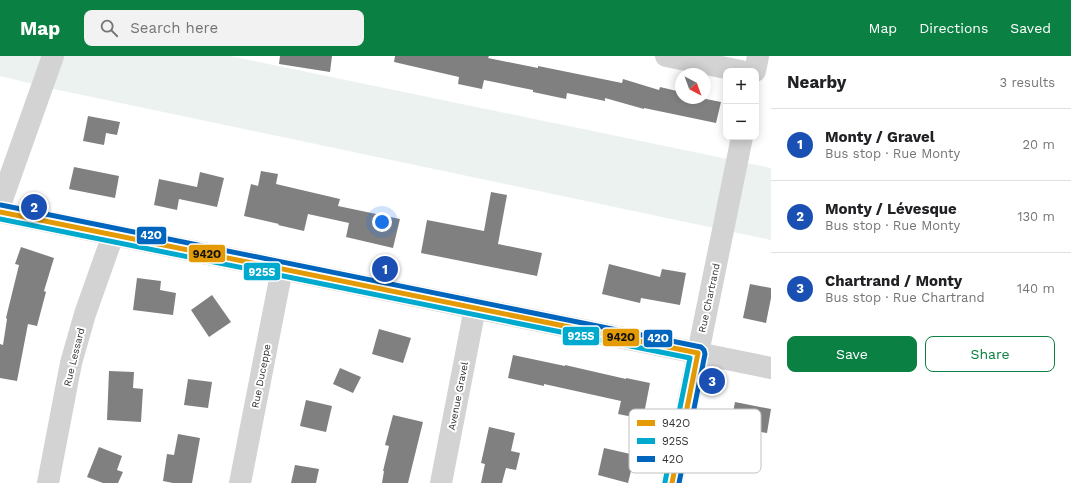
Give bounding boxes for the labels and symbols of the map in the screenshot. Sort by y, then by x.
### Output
north arrow [675,68,711,104]
pin: 2 [21,192,47,222]
your location [372,212,392,232]
line badge: 42O [136,226,167,245]
text: 42O [140,229,162,242]
line badge: 942O [188,244,226,263]
text: 942O [193,248,221,261]
pin: 1 [372,254,398,284]
line badge: 925S [243,262,281,281]
street label: Rue Chartrand [696,262,722,334]
text: 925S [249,266,275,279]
line badge: 925S [562,326,600,346]
street label: Rue Lessard [61,327,87,387]
line badge: 942O [602,328,640,347]
line badge: 42O [643,329,673,348]
text: 925S [568,330,594,343]
text: 942O [607,331,635,344]
text: 42O [647,332,669,345]
street label: Rue Duceppe [249,343,273,409]
street label: Avenue Gravel [446,361,470,431]
pin: 3 [699,366,725,396]
legend [629,409,761,473]
text: 942O [662,417,690,430]
text: 925S [662,435,689,448]
text: 42O [662,453,683,466]

